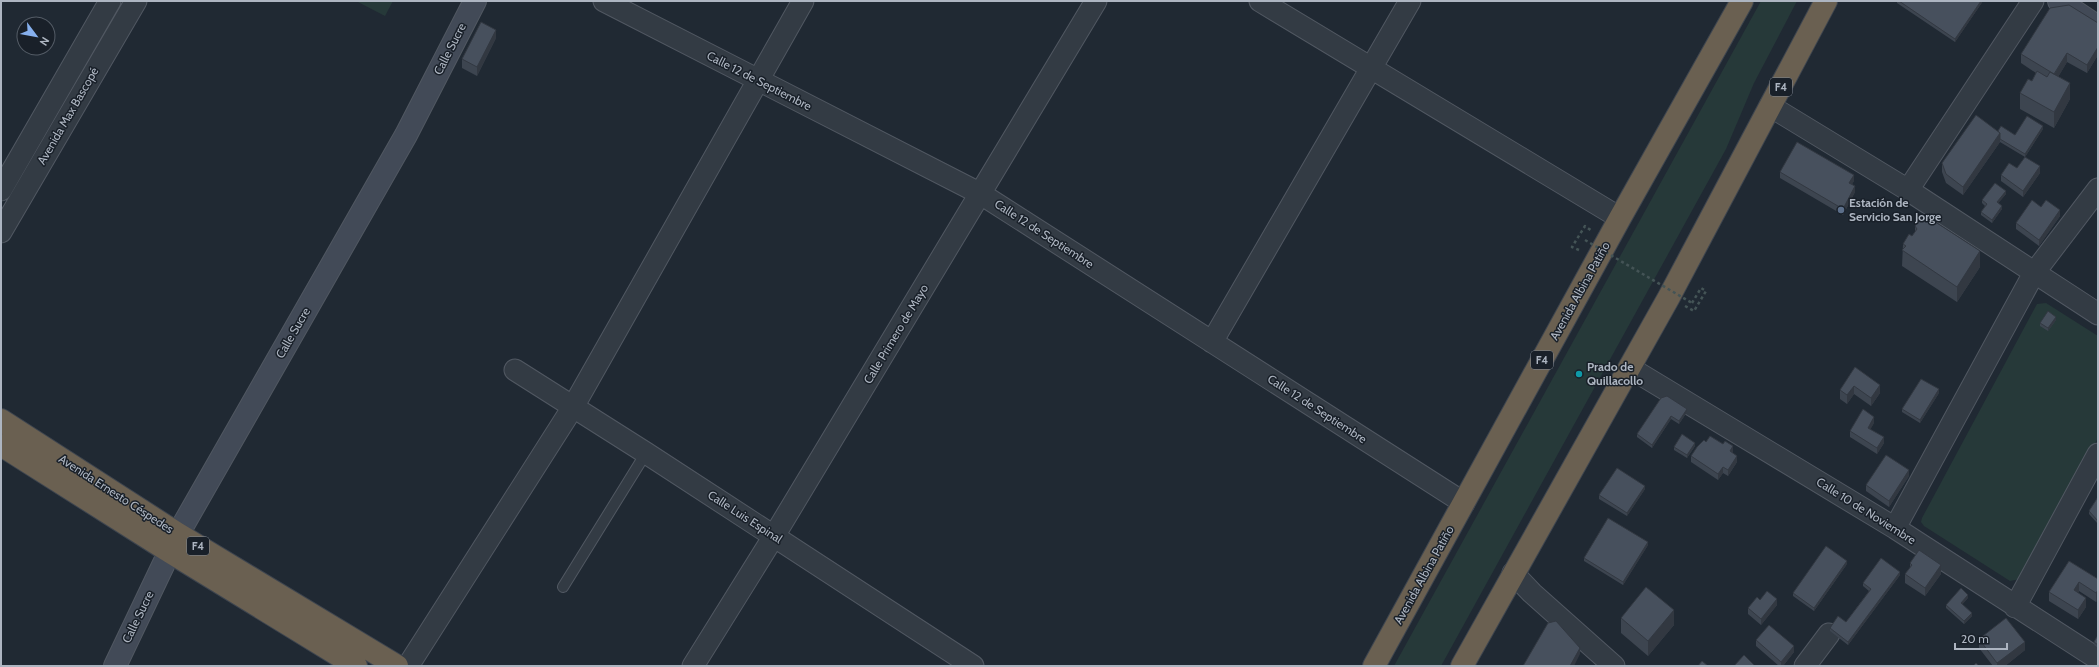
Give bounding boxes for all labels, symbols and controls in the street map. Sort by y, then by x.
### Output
north arrow [16,16,56,56]
street label: Calle Sucre [430,20,469,77]
text: N [36,34,52,48]
street label: Calle 12 de Septiembre [704,48,814,113]
street label: Avenida Max Bascopé [34,64,102,167]
road number: F4 [1770,78,1792,96]
place label: Estación de Servicio San Jorge [1849,195,1941,224]
street label: Calle 12 de Septiembre [992,196,1097,271]
marker: Estación de Servicio San Jorge [1836,205,1846,215]
street label: Avenida Albina Patiño [1546,239,1613,343]
street label: Calle Primero de Mayo [860,281,931,386]
street label: Calle Sucre [272,305,313,361]
road number: F4 [1531,351,1553,369]
place label: Prado de Quillacollo [1587,359,1643,388]
marker: Prado de Quillacollo [1574,369,1584,379]
street label: Calle 12 de Septiembre [1265,371,1370,446]
street label: Avenida Ernesto Céspedes [56,451,176,536]
street label: Calle 10 de Noviembre [1814,474,1919,547]
street label: Calle Luis Espinal [705,487,786,546]
street label: Avenida Albina Patiño [1390,523,1457,627]
road number: F4 [187,537,209,555]
street label: Calle Sucre [119,588,157,645]
scale bar [1955,625,2007,651]
text: 20 m [1961,631,1989,646]

